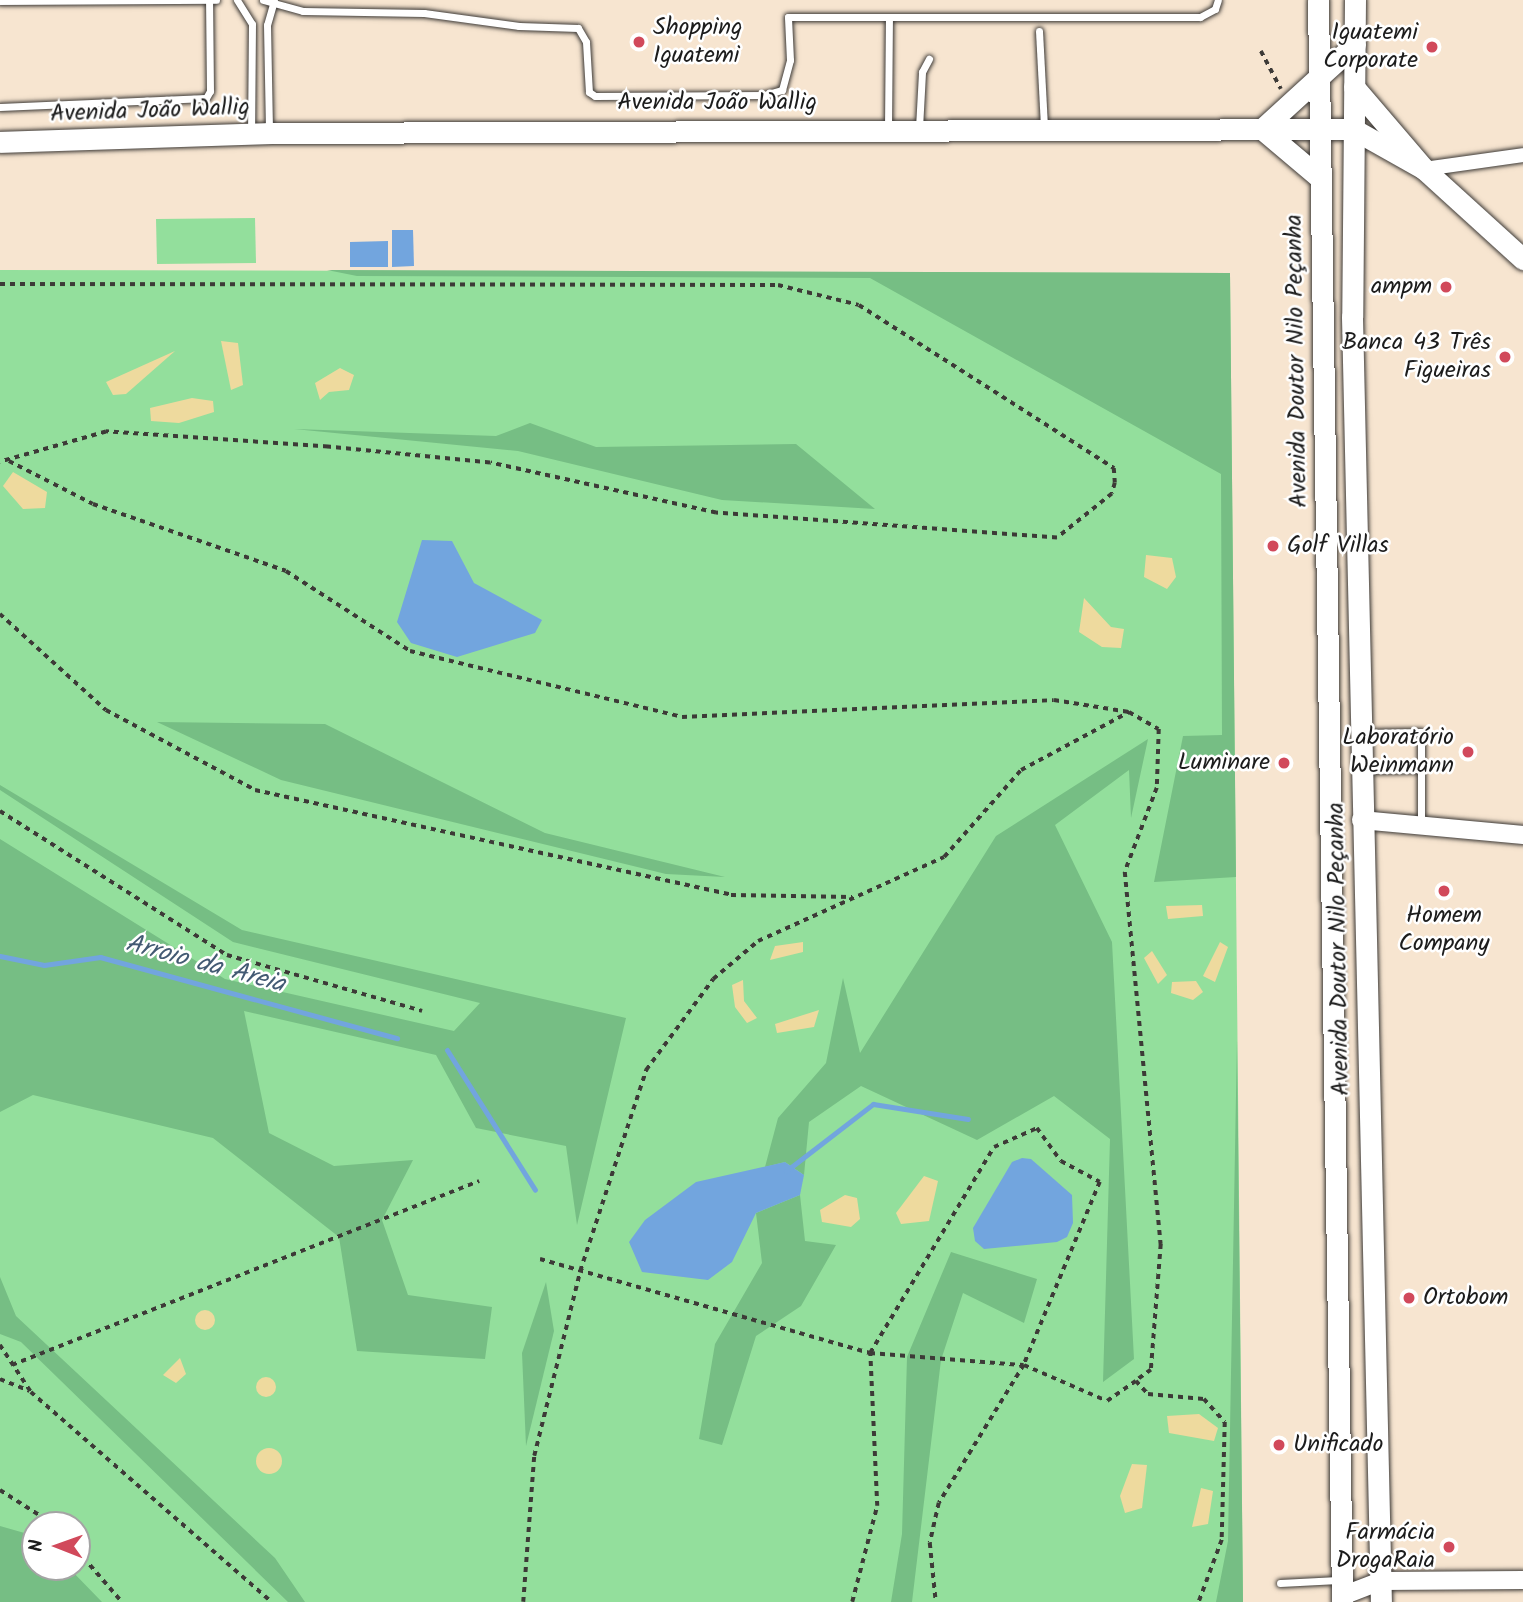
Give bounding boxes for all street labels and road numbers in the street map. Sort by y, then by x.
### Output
street label: Avenida João Wallig [617,89,817,117]
street label: Avenida João Wallig [50,93,250,129]
street label: Avenida Doutor Nilo Peçanha [1280,214,1314,508]
street label: Avenida Doutor Nilo Peçanha [1322,802,1356,1096]

